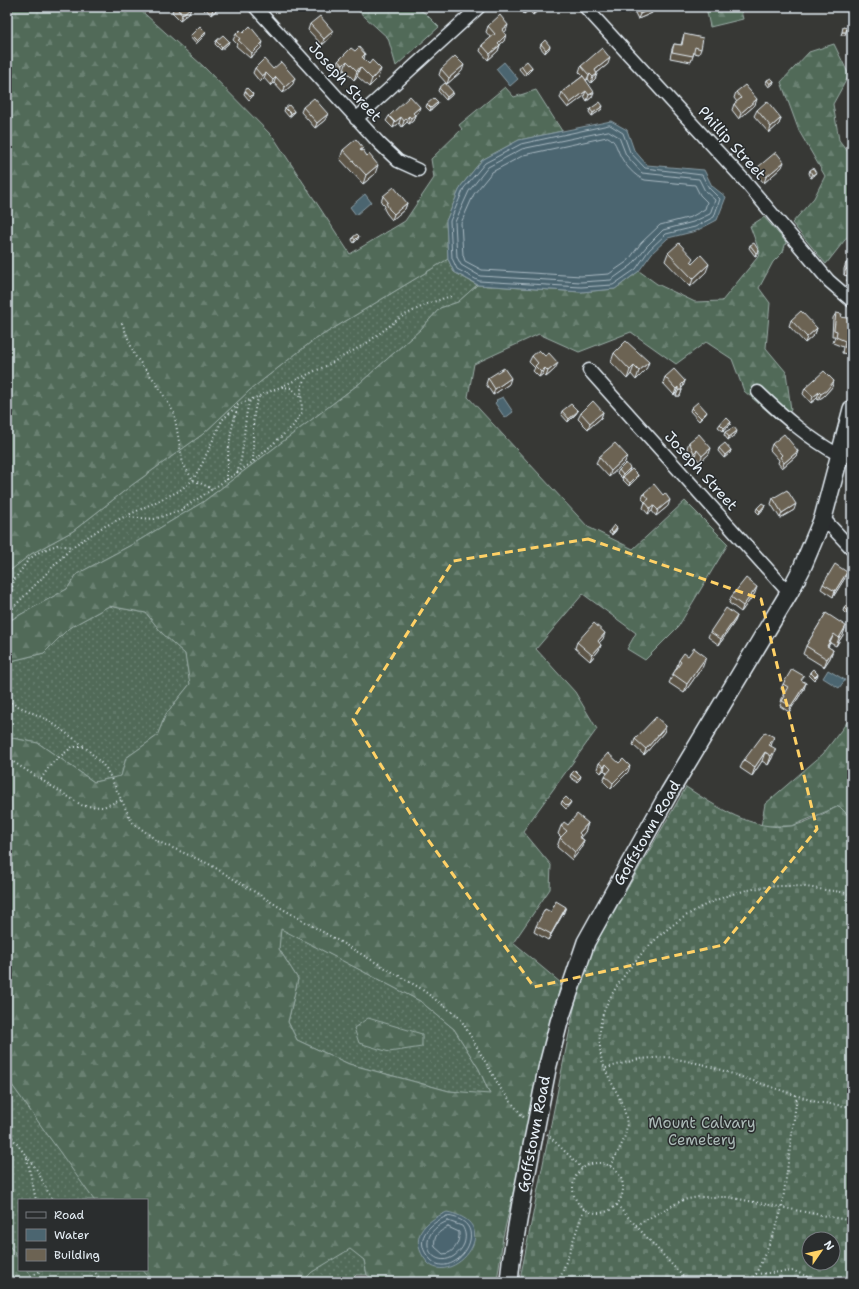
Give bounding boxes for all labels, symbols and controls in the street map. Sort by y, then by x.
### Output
street label: Joseph Street [304,38,386,126]
street label: Phillip Street [694,102,770,184]
street label: Joseph Street [660,427,742,515]
street label: Goffstown Road [609,776,685,889]
street label: Goffstown Road [513,1074,555,1194]
park label: Mount Calvary Cemetery [648,1113,756,1150]
legend [18,1199,148,1271]
text: Road [54,1207,85,1223]
text: Water [54,1227,90,1243]
north arrow [801,1231,841,1271]
text: N [820,1238,838,1254]
text: Building [54,1247,100,1263]

